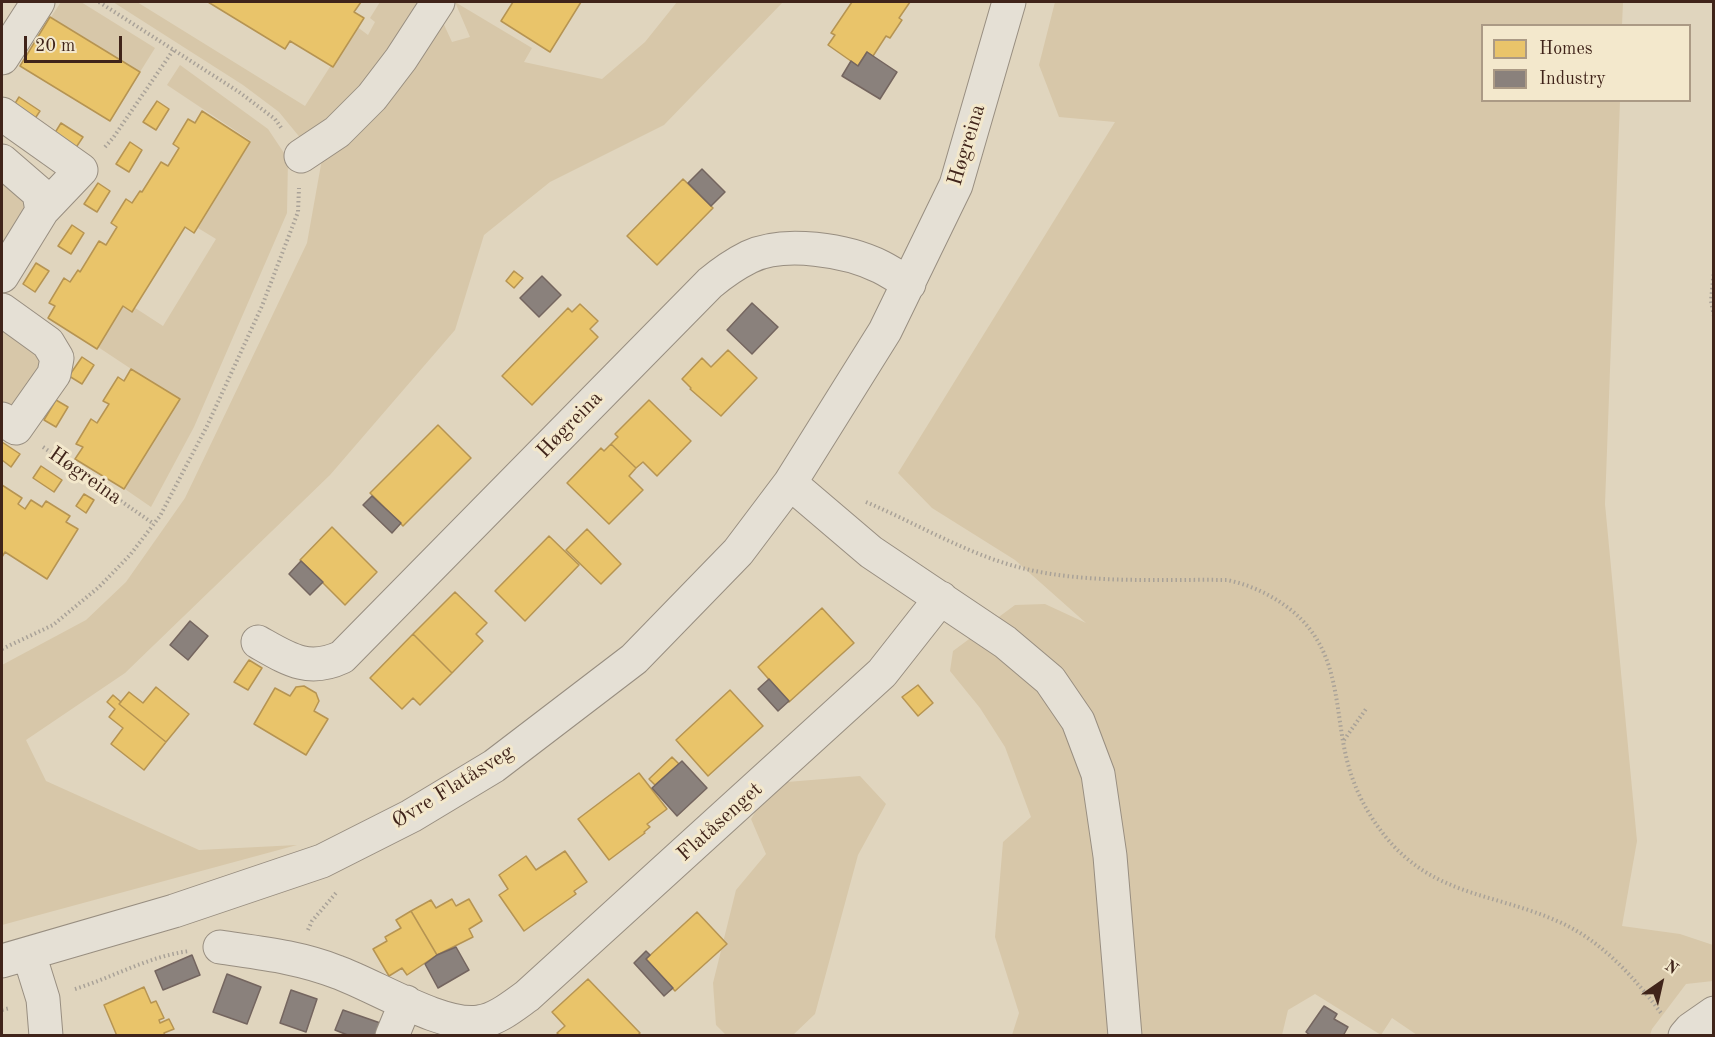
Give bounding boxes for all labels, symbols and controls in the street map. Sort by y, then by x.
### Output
scale bar [27,24,124,62]
legend [1481,24,1691,102]
text: 20 m [35,37,75,55]
text: Homes [1539,40,1593,58]
text: Industry [1539,70,1606,88]
street label: Høgreina [943,101,991,189]
street label: Høgreina [532,386,608,464]
street label: Høgreina [43,442,127,510]
street label: Øvre Flatåsveg [388,740,518,834]
street label: Flatåsenget [672,777,768,867]
north arrow [1631,953,1691,1013]
text: N [1662,958,1681,978]

